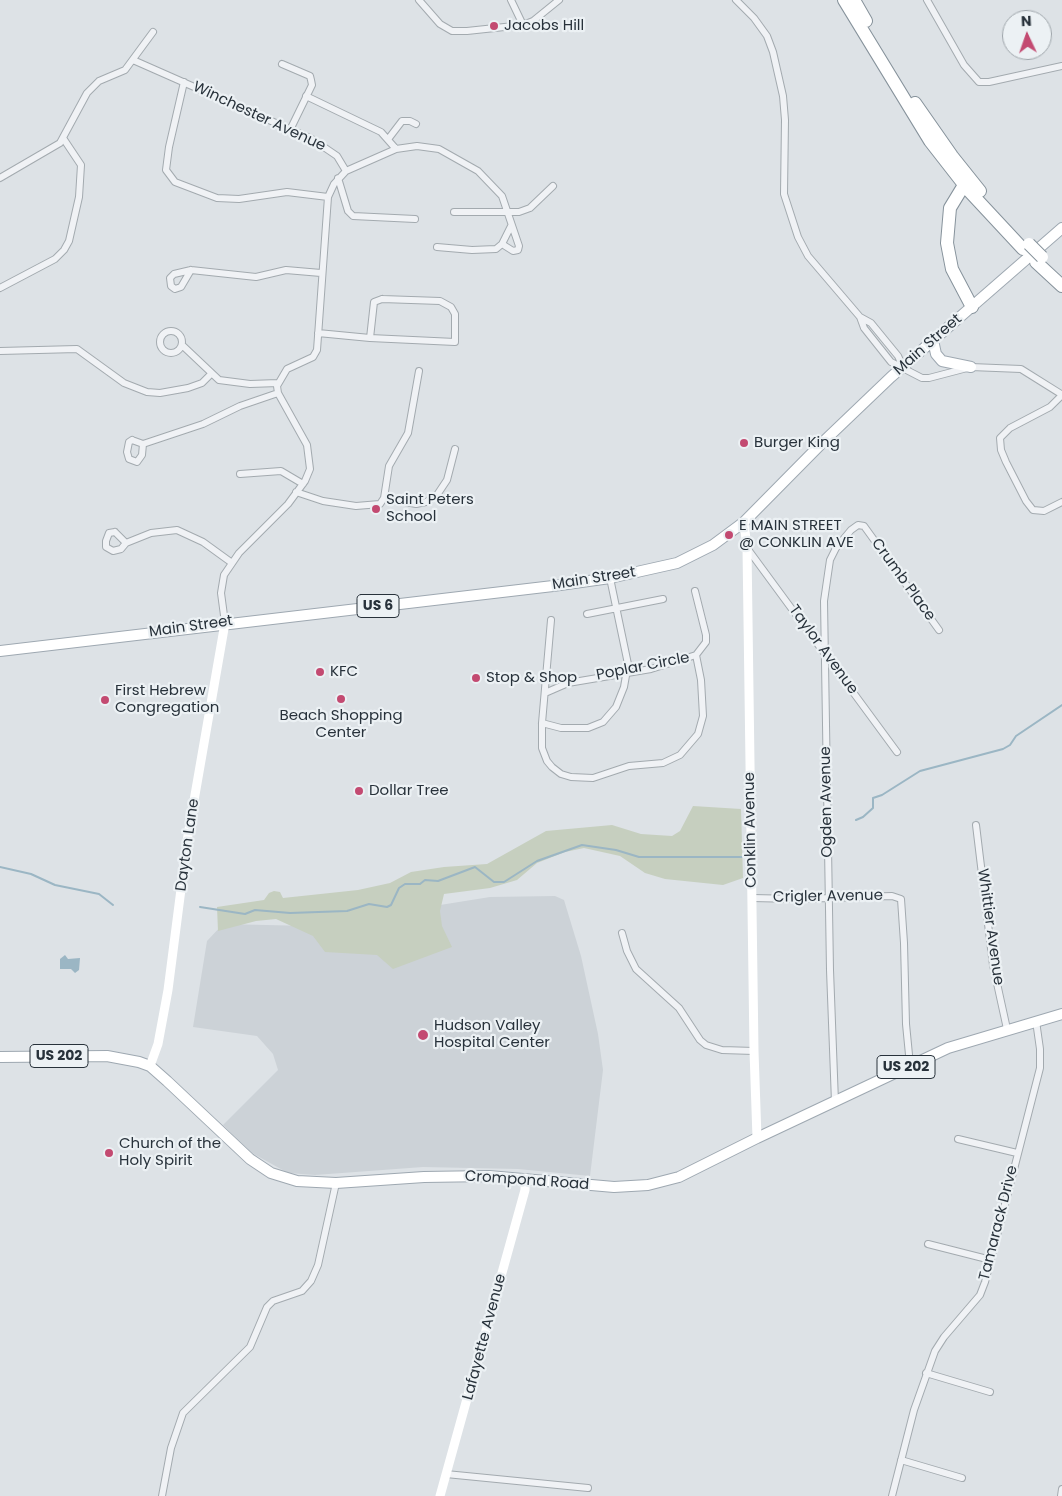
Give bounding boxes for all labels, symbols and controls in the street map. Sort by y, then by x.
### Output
north arrow [1002,10,1052,60]
text: N [1020,11,1032,31]
place label: Jacobs Hill [504,17,584,35]
marker: Jacobs Hill [488,20,500,32]
street label: Winchester Avenue [190,78,328,156]
street label: Main Street [890,311,966,379]
place label: Burger King [754,434,840,452]
marker: Burger King [738,437,750,449]
place label: Saint Peters School [386,491,474,526]
marker: Saint Peters School [370,503,382,515]
place label: E MAIN STREET @ CONKLIN AVE [739,517,854,552]
marker: E MAIN STREET @ CONKLIN AVE [723,529,735,541]
street label: Crumb Place [867,535,939,625]
street label: Main Street [551,564,637,594]
road number: US 6 [357,594,399,618]
street label: Taylor Avenue [785,602,861,698]
street label: Main Street [148,612,234,642]
street label: Poplar Circle [595,649,691,685]
place label: KFC [330,663,358,681]
marker: KFC [314,666,326,678]
place label: Stop & Shop [486,669,577,687]
marker: Stop & Shop [470,672,482,684]
place label: First Hebrew Congregation [115,682,219,717]
marker: Beach Shopping Center [335,693,347,705]
marker: First Hebrew Congregation [99,694,111,706]
place label: Beach Shopping Center [279,707,403,742]
street label: Ogden Avenue [817,746,837,858]
street label: Conklin Avenue [741,772,761,888]
place label: Dollar Tree [369,782,449,800]
marker: Dollar Tree [353,785,365,797]
street label: Dayton Lane [173,798,203,892]
street label: Whittier Avenue [973,867,1007,987]
street label: Crigler Avenue [773,887,883,907]
place label: Hudson Valley Hospital Center [434,1017,550,1052]
marker: Hudson Valley Hospital Center [416,1028,430,1042]
road number: US 202 [30,1044,88,1068]
road number: US 202 [877,1056,935,1078]
place label: Church of the Holy Spirit [119,1135,221,1170]
marker: Church of the Holy Spirit [103,1147,115,1159]
street label: Tamarack Drive [976,1164,1022,1282]
street label: Crompond Road [464,1168,590,1194]
street label: Lafayette Avenue [459,1272,511,1402]

